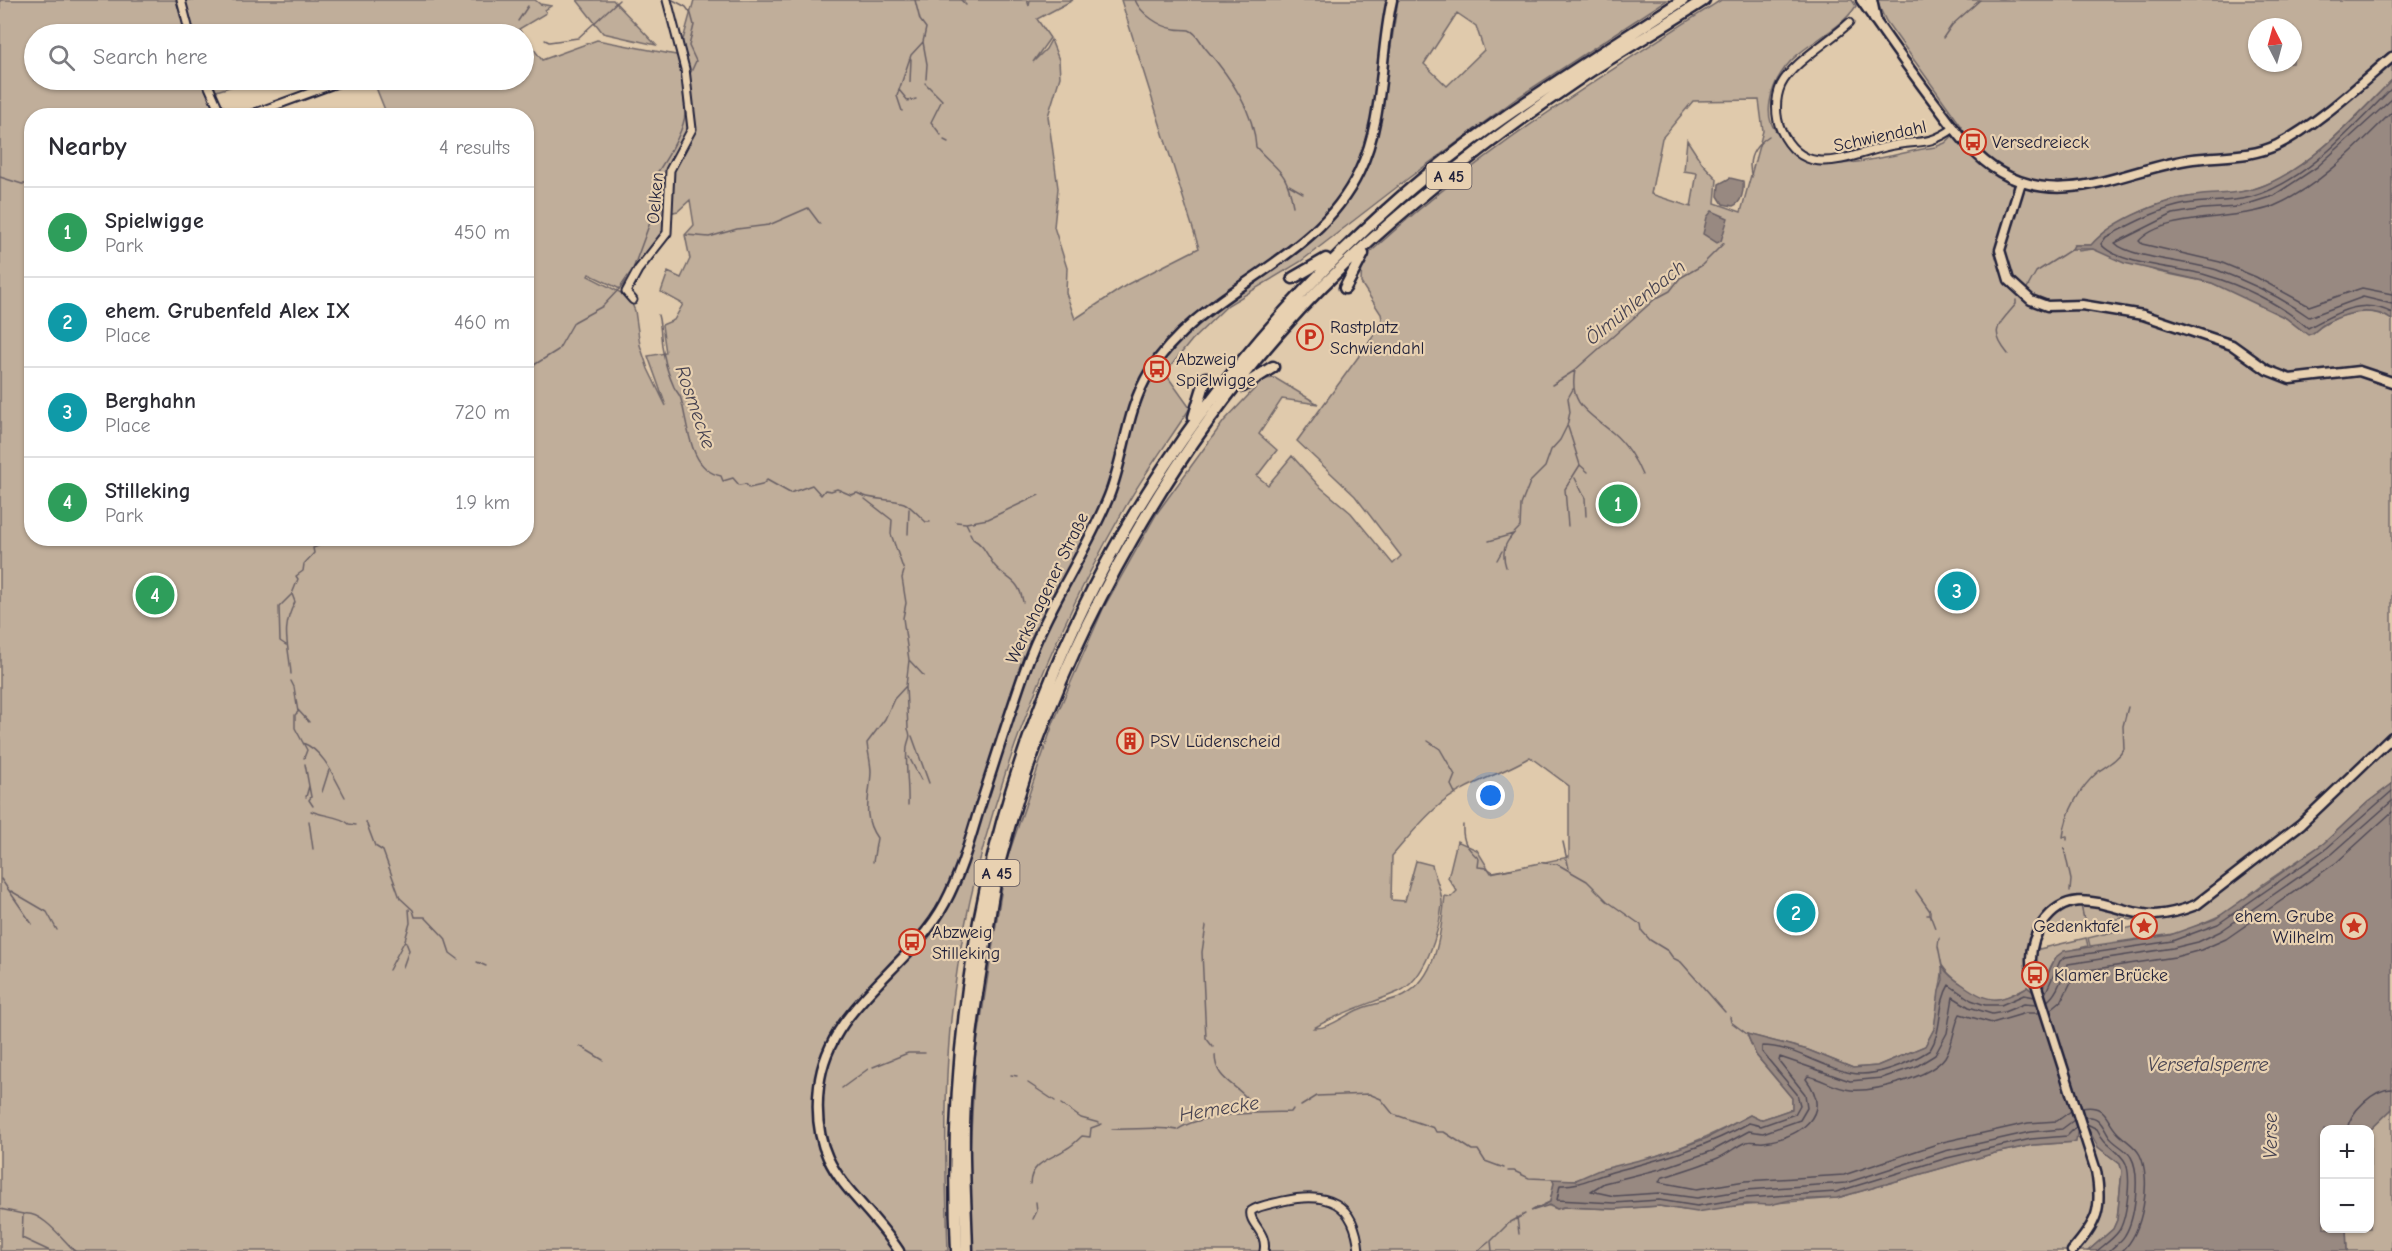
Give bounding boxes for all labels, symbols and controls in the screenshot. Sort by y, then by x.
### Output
north arrow [2248,18,2302,72]
search box [24,24,534,90]
icon: search [45,41,78,74]
text: Search here [93,44,208,70]
street label: Schwiendahl [1832,116,1929,157]
bus stop icon: Versedreieck [1958,127,1988,157]
text: Nearby [48,132,127,162]
place label: Versedreieck [1992,132,2089,153]
text: 4 results [439,136,510,159]
road number: A 45 [1426,163,1472,189]
street label: Oelken [643,171,668,225]
text: Spielwigge [105,208,204,234]
text: 1 [64,221,71,244]
text: 450 m [454,221,510,244]
text: Park [105,234,143,257]
water label: Ölmühlenbach [1581,255,1690,350]
text: ehem. Grubenfeld Alex IX [105,298,351,324]
text: 2 [63,311,72,334]
text: 460 m [454,311,510,334]
place label: Rastplatz Schwiendahl [1330,317,1425,359]
parking icon: Rastplatz Schwiendahl [1295,322,1325,352]
text: Place [105,324,151,347]
place label: Abzweig Spielwigge [1176,349,1256,391]
bus stop icon: Abzweig Spielwigge [1142,354,1172,384]
water label: Rosmecke [671,362,721,452]
text: Berghahn [105,388,196,414]
text: 3 [63,401,72,424]
text: 720 m [455,401,510,424]
text: Place [105,414,151,437]
text: Stilleking [105,478,191,504]
pin: 1 [1598,482,1638,526]
text: 4 [63,491,72,514]
text: 1.9 km [456,491,510,514]
text: Park [105,504,143,527]
street label: Werkshagener Straße [1002,509,1093,667]
pin: 3 [1938,568,1976,614]
pin: 4 [136,572,174,618]
building icon: PSV Lüdenscheid [1115,726,1145,756]
place label: PSV Lüdenscheid [1150,731,1281,752]
your location [1476,781,1505,810]
road number: A 45 [974,860,1020,886]
pin: 2 [1776,890,1816,936]
place label: ehem. Grube Wilhelm [2235,906,2334,948]
place icon: Gedenktafel [2129,911,2159,941]
place icon: ehem. Grube Wilhelm [2339,911,2369,941]
place label: Gedenktafel [2033,916,2124,937]
place label: Abzweig Stilleking [932,922,1000,964]
bus stop icon: Abzweig Stilleking [897,927,927,957]
bus stop icon: Klamer Brücke [2020,960,2050,990]
place label: Klamer Brücke [2054,965,2168,986]
water label: Versetalsperre [2147,1053,2269,1076]
water label: Hemecke [1177,1091,1261,1126]
water label: Verse [2259,1113,2282,1159]
map controls [2320,1125,2374,1233]
button: + [2320,1125,2374,1179]
button: − [2320,1179,2374,1233]

